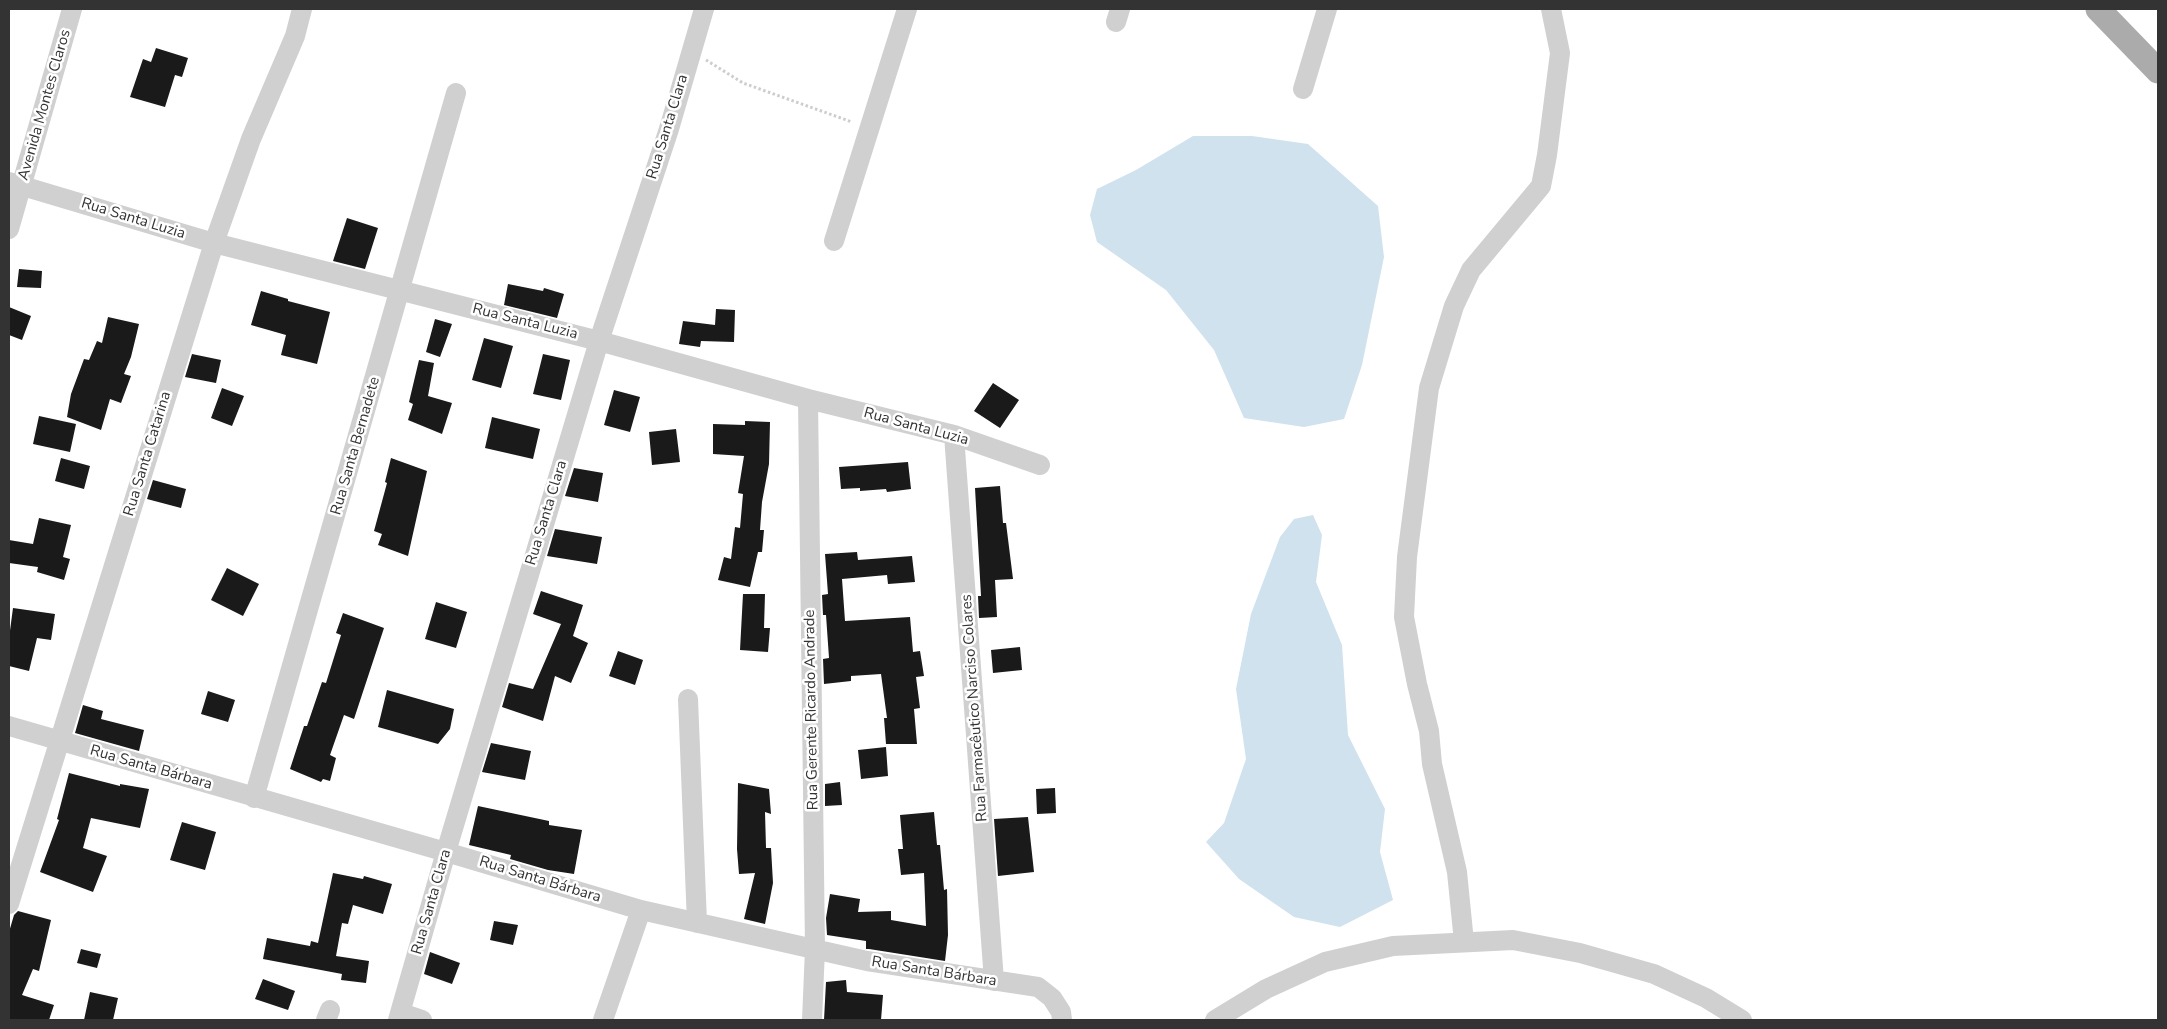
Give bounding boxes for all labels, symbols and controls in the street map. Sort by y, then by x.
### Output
street label: Avenida Montes Claros [15,28,75,182]
street label: Rua Santa Clara [643,72,693,182]
street label: Rua Santa Luzia [79,195,187,243]
street label: Rua Santa Luzia [471,300,579,344]
street label: Rua Santa Bernadete [328,375,384,517]
street label: Rua Santa Catarina [120,390,176,518]
street label: Rua Santa Luzia [862,404,970,450]
street label: Rua Santa Clara [522,458,572,568]
street label: Rua Farmacêutico Narciso Colares [958,594,992,822]
street label: Rua Gerente Ricardo Andrade [801,610,823,810]
street label: Rua Santa Bárbara [88,742,214,794]
street label: Rua Santa Clara [408,847,456,957]
street label: Rua Santa Bárbara [477,853,603,907]
street label: Rua Santa Bárbara [870,953,998,991]

